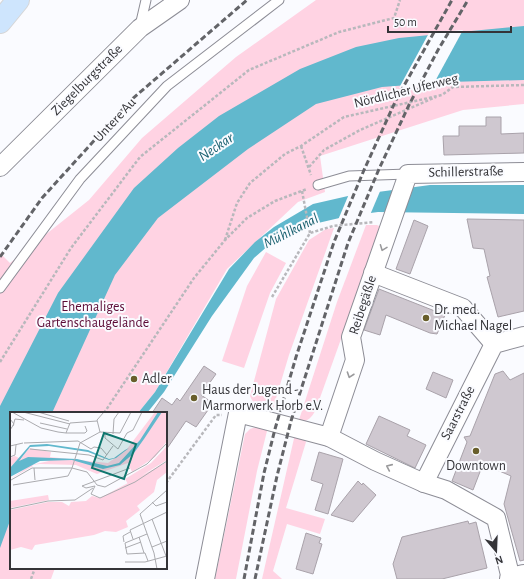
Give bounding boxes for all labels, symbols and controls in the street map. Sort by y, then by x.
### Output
scale bar [388,8,511,34]
text: 50 m [394,16,417,28]
street label: Ziegelburgstraße [49,42,125,118]
street label: Nördlicher Uferweg [352,71,460,111]
street label: Untere Au [91,95,139,145]
water label: Neckar [196,129,237,164]
street label: Schillerstraße [428,164,504,180]
water label: Mühlkanal [261,211,321,251]
one-way arrow [379,244,387,251]
street label: Reibegäßle [347,274,379,336]
park label: Ehemaliges Gartenschaugelände [37,300,149,330]
place label: Dr. med. Michael Nagel [434,303,512,333]
marker: Dr. med. Michael Nagel [421,313,431,323]
one-way arrow [346,371,355,378]
place label: Adler [142,372,172,386]
marker: Adler [129,374,139,384]
place label: Haus der Jugend - Marmorwerk Horb e.V. [202,383,323,413]
street label: Saarstraße [439,384,477,442]
marker: Haus der Jugend - Marmorwerk Horb e.V. [189,393,199,403]
inset map [10,412,167,569]
marker: Downtown [471,446,481,456]
place label: Downtown [446,459,506,473]
one-way arrow [385,464,393,472]
north arrow [476,531,516,571]
text: N [494,554,505,566]

